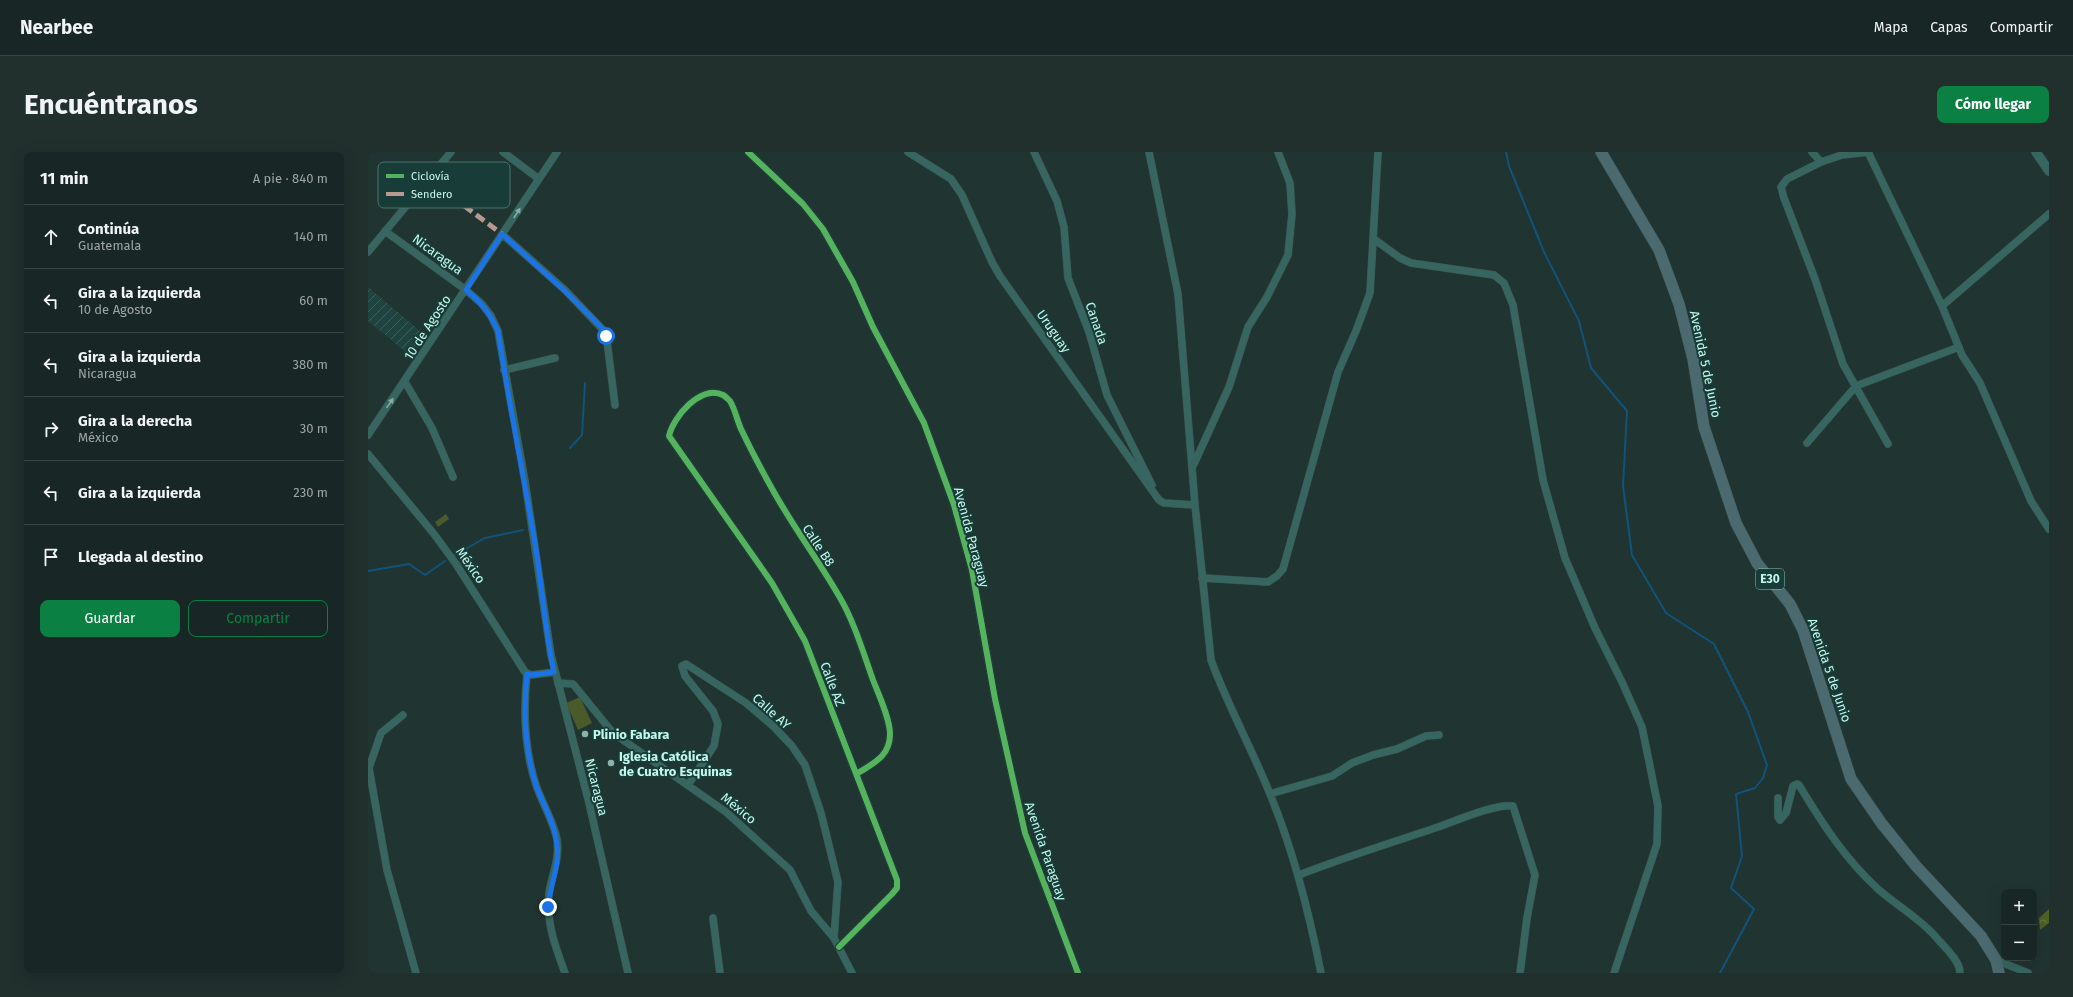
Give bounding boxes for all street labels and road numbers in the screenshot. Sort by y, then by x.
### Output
street label: Nicaragua [410,231,466,278]
street label: 10 de Agosto [401,292,454,363]
street label: Canada [1082,300,1111,346]
street label: Uruguay [1033,307,1074,356]
street label: Avenida 5 de Junio [1687,309,1724,419]
street label: Avenida Paraguay [951,485,992,590]
street label: Calle B8 [799,521,838,569]
street label: México [453,544,488,586]
road number: E30 [1756,569,1784,589]
street label: Avenida 5 de Junio [1805,616,1854,724]
street label: Calle AZ [817,660,848,709]
street label: Calle AY [750,690,794,733]
street label: Nicaragua [582,757,611,817]
street label: México [718,790,759,827]
street label: Avenida Paraguay [1022,800,1070,903]

